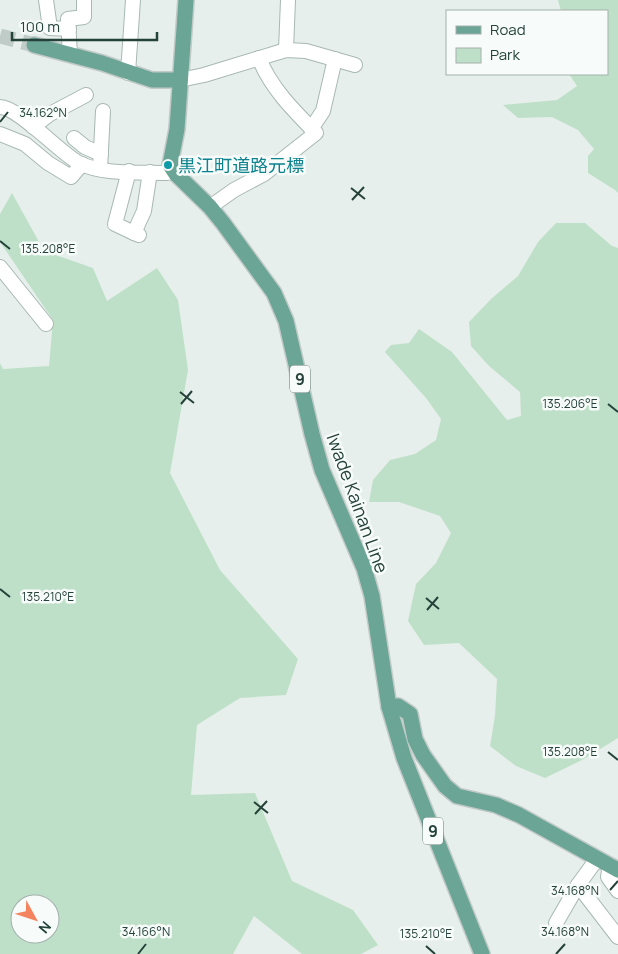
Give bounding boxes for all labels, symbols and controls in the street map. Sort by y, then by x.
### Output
scale bar [12,10,158,42]
legend [446,10,608,75]
text: 100 m [20,16,60,37]
text: Road [490,19,526,40]
text: Park [490,44,520,65]
text: 34.162°N [19,104,67,121]
place label: 黒江町道路元標 [178,153,304,177]
marker: 黒江町道路元標 [162,159,174,171]
text: 135.208°E [21,240,75,257]
road number: 9 [290,366,310,392]
text: 135.206°E [542,395,598,412]
street label: Iwade Kainan Line [322,430,394,576]
text: 135.210°E [22,588,74,605]
text: 135.208°E [543,743,597,760]
road number: 9 [423,818,443,844]
text: 34.168°N [551,882,599,899]
north arrow [10,894,60,944]
text: N [35,918,56,938]
text: 34.166°N [122,923,170,940]
text: 34.168°N [541,923,589,940]
text: 135.210°E [400,925,452,942]

